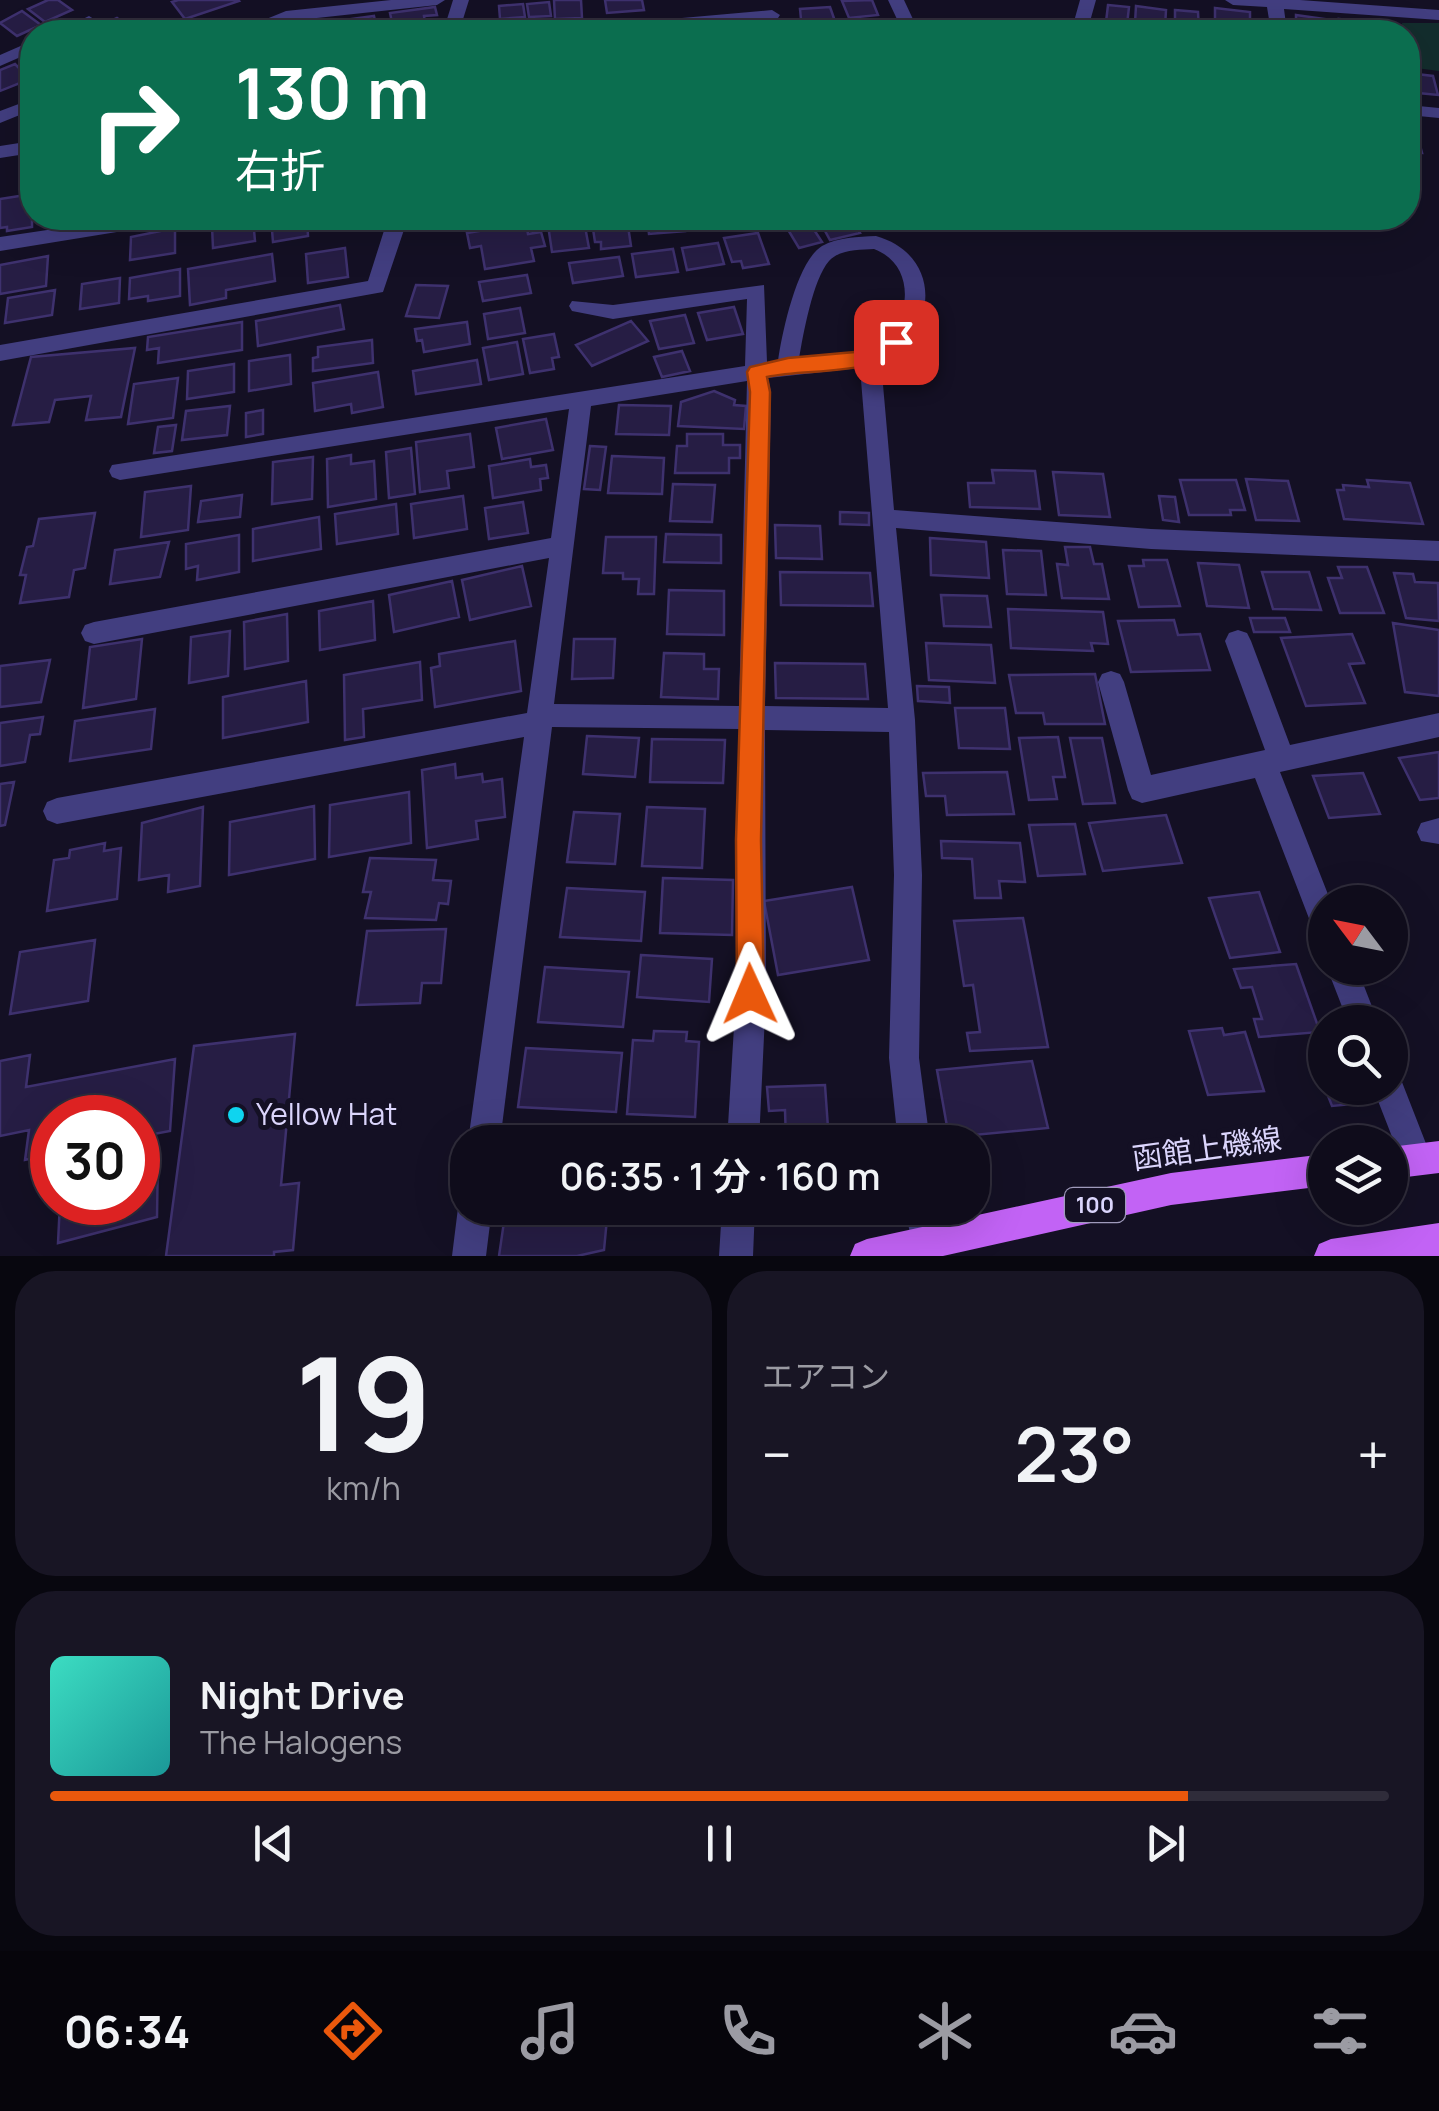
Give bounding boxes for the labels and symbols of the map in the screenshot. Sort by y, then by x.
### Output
pin [854,300,939,385]
north arrow [1308,885,1408,985]
position arrow [698,942,802,1046]
place label: Yellow Hat [256,1093,397,1134]
speed limit sign: 30 [30,1095,160,1225]
marker: Yellow Hat [225,1104,247,1126]
street label: 函館上磯線 [1130,1117,1284,1178]
road number: 100 [1065,1188,1125,1222]

